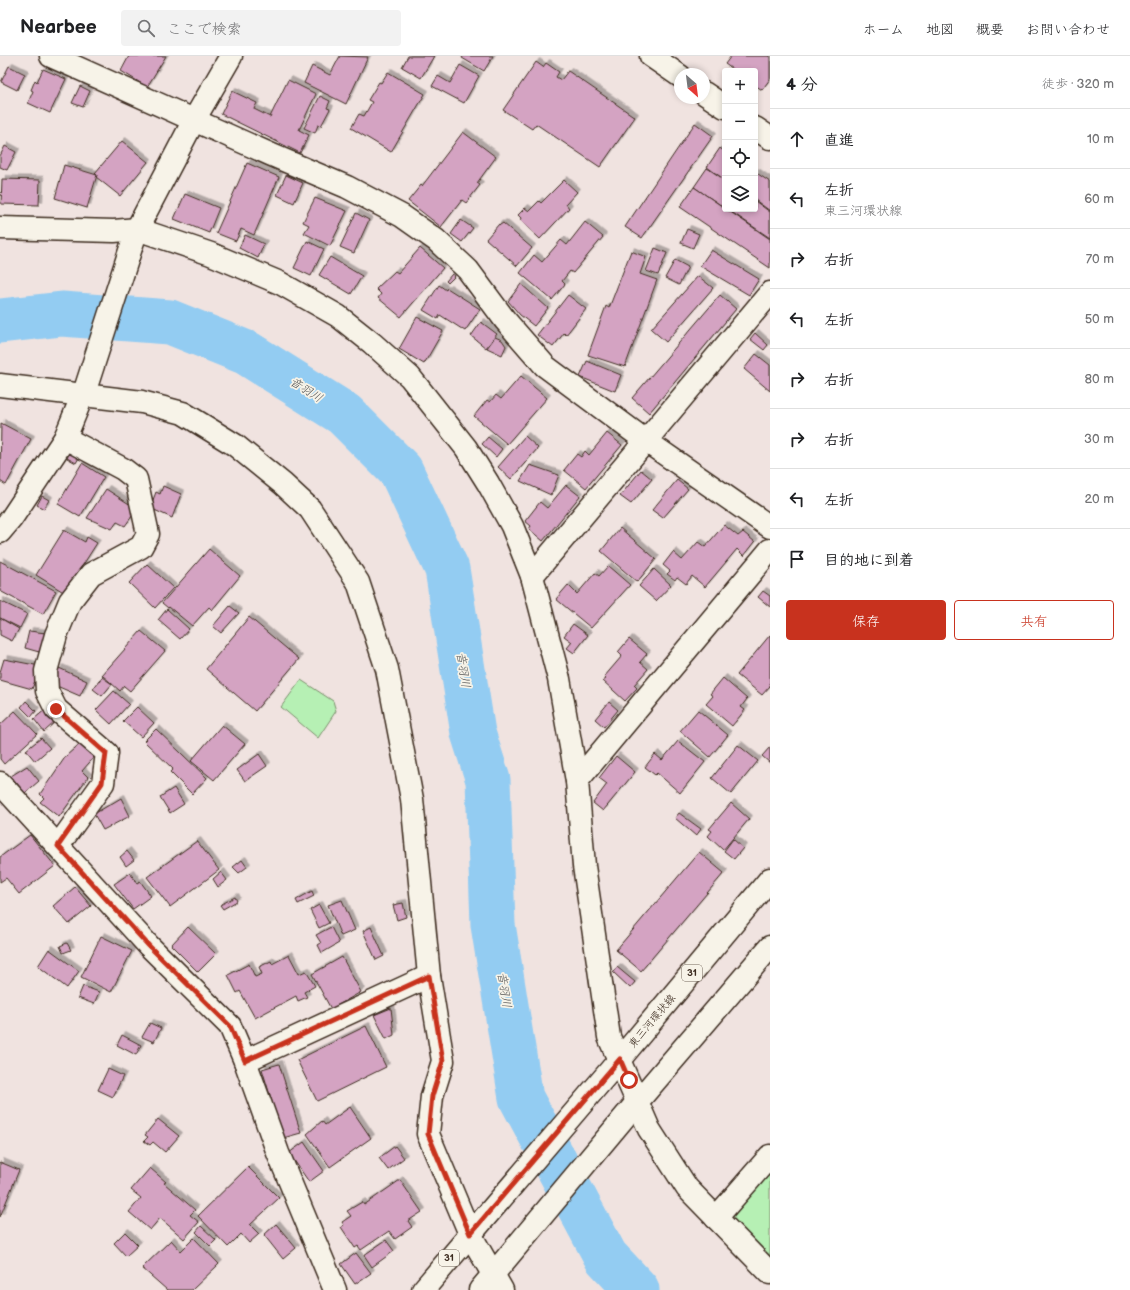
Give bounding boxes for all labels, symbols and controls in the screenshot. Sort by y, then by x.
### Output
search box [121,10,401,46]
text: Nearbee [20,16,97,39]
icon: search [135,17,157,39]
text: ここで検索 [167,20,242,39]
text: ホーム [863,21,904,38]
text: 地図 [926,21,954,38]
text: 概要 [976,21,1004,38]
text: お問い合わせ [1026,21,1110,38]
north arrow [674,68,710,104]
map controls [722,68,758,212]
button: + [722,68,758,104]
text: 4 分 [786,75,818,95]
text: 徒歩 · 320 m [1042,76,1114,92]
button: − [722,104,758,140]
icon: ahead [786,128,808,150]
text: 直進 [824,131,854,150]
text: 10 m [1087,131,1114,147]
button: locate [722,140,758,176]
button: layers [722,176,758,212]
text: 左折 [824,181,854,200]
icon: left [786,188,808,210]
text: 60 m [1084,191,1114,207]
text: 東三河環状線 [824,203,902,219]
icon: right [786,248,808,270]
text: 右折 [824,251,854,270]
text: 70 m [1086,251,1114,267]
icon: left [786,308,808,330]
text: 左折 [824,311,854,330]
text: 50 m [1085,311,1114,327]
icon: right [786,368,808,390]
text: 右折 [824,371,854,390]
text: 80 m [1085,371,1114,387]
water label: 音羽川 [287,374,325,406]
icon: right [786,428,808,450]
text: 右折 [824,431,854,450]
text: 30 m [1084,431,1114,447]
icon: left [786,488,808,510]
text: 左折 [824,491,854,510]
text: 20 m [1084,491,1114,507]
icon: arrive [786,548,808,570]
text: 目的地に到着 [824,551,914,570]
button: 保存 [786,600,946,640]
button: 共有 [954,600,1114,640]
water label: 音羽川 [453,651,473,689]
route end [47,700,65,718]
road number: 31 [682,965,702,981]
water label: 音羽川 [494,971,514,1009]
street label: 東三河環状線 [626,992,678,1050]
route start [620,1071,638,1089]
road number: 31 [439,1250,459,1266]

